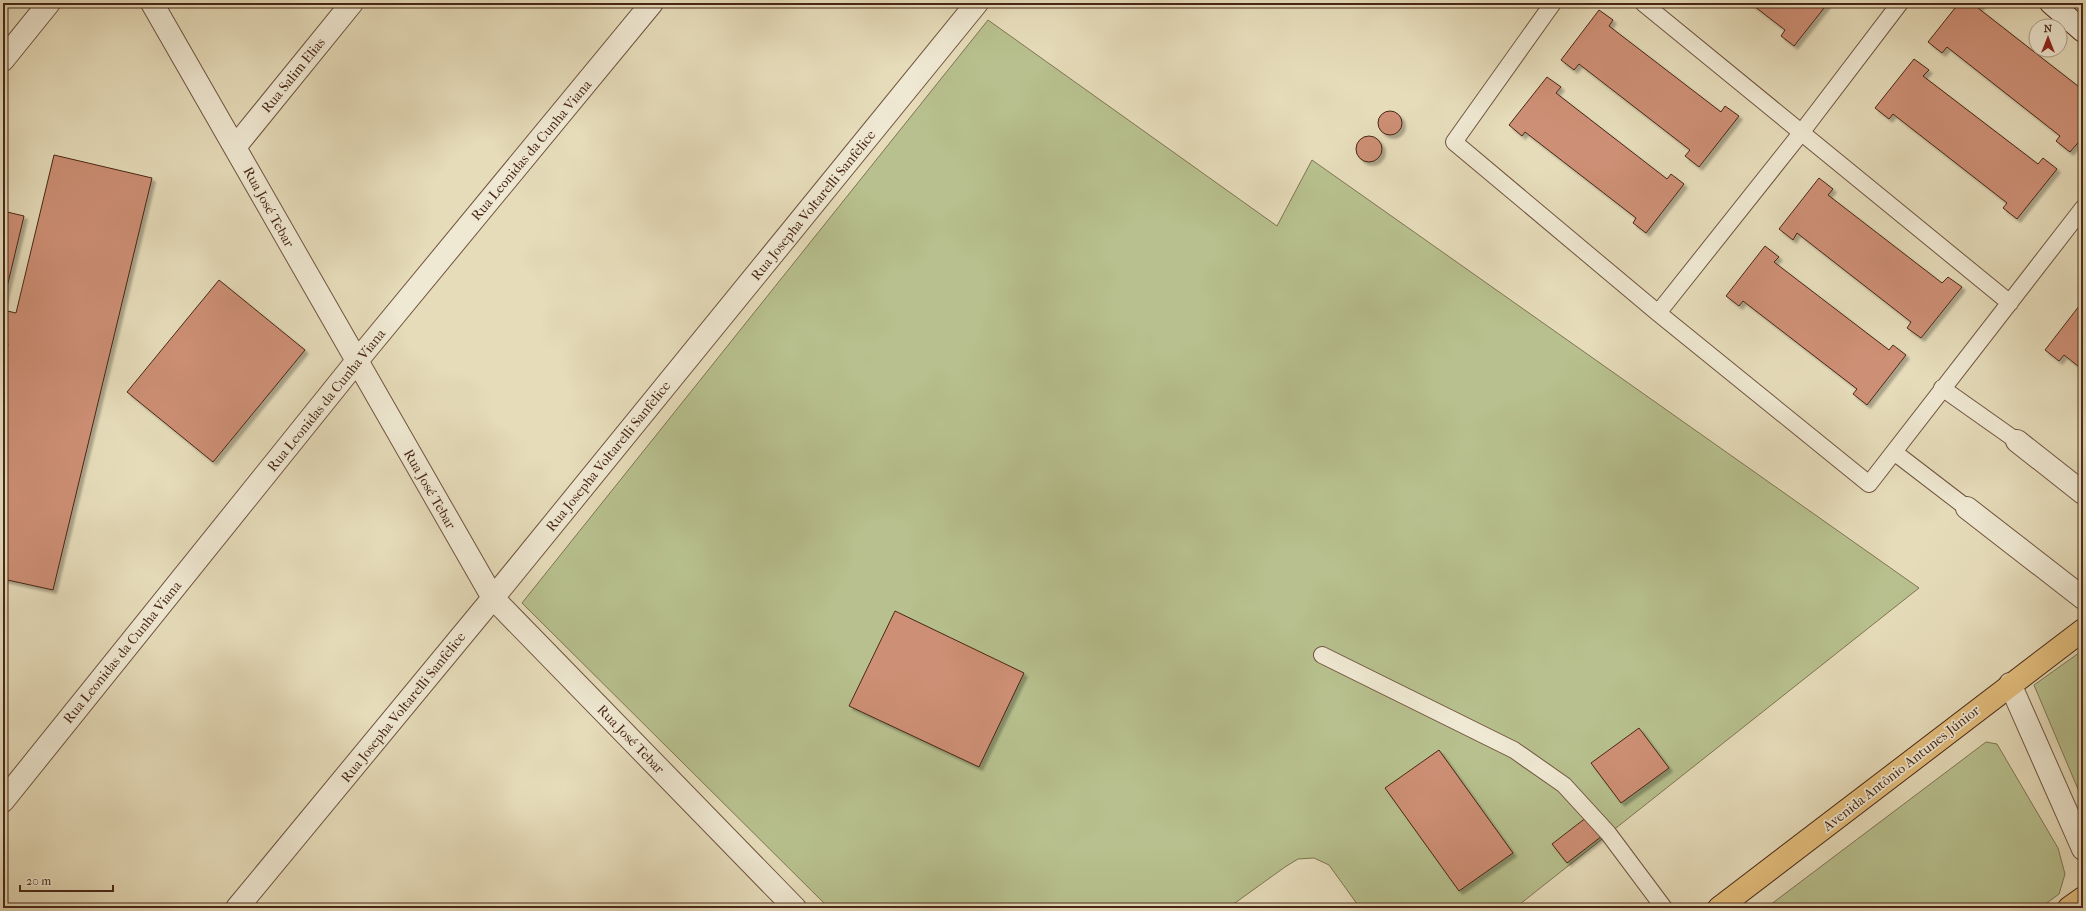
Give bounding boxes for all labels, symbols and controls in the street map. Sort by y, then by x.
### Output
north arrow [2028,18,2068,58]
text: N [2044,22,2053,35]
street label: Rua Salim Elias [258,34,329,116]
street label: Rua Leonidas da Cunha Viana [468,76,596,224]
street label: Rua Josepha Voltarelli Sanfelice [747,127,879,284]
street label: Rua José Tebar [239,164,298,251]
street label: Rua Leonidas da Cunha Viana [264,325,389,475]
street label: Rua Josepha Voltarelli Sanfelice [542,378,674,535]
street label: Rua José Tebar [400,446,459,532]
street label: Rua Leonidas da Cunha Viana [60,577,185,727]
street label: Rua Josepha Voltarelli Sanfelice [337,629,469,786]
street label: Rua José Tebar [593,701,668,777]
street label: Avenida Antônio Antunes Júnior [1819,702,1983,836]
scale bar [20,867,113,893]
text: 20 m [26,874,51,888]

